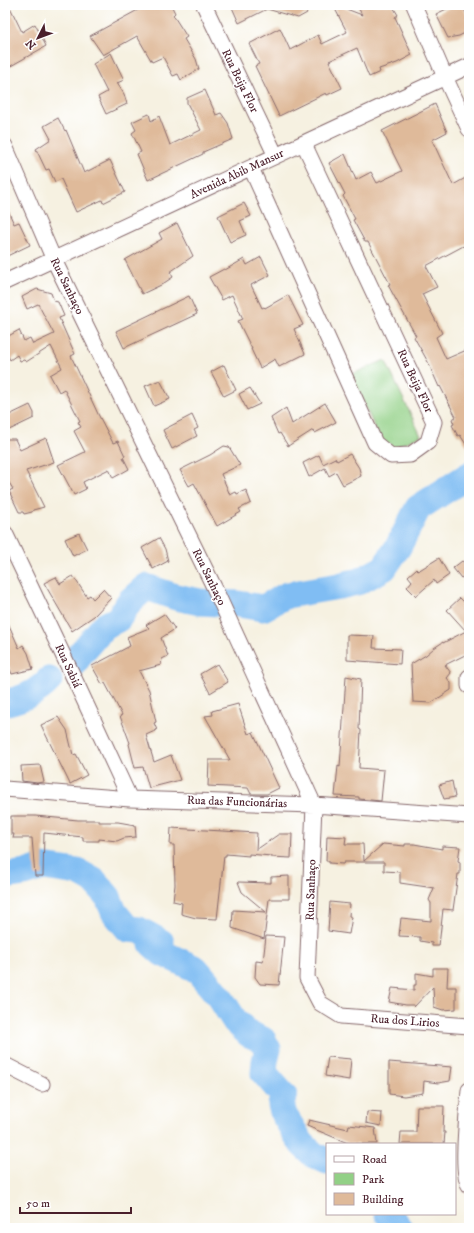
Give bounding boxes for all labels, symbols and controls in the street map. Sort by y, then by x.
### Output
north arrow [18,18,58,58]
text: N [23,36,40,52]
street label: Rua Beija Flor [218,47,262,116]
street label: Avenida Abib Mansur [188,145,287,202]
street label: Rua Sanhaço [47,255,87,317]
street label: Rua Beija Flor [394,347,437,416]
street label: Rua Sanhaço [189,546,229,608]
street label: Rua Sabiá [51,642,85,691]
street label: Rua das Funcionárias [187,793,287,811]
street label: Rua Sanhaço [302,859,320,921]
street label: Rua dos Lirios [370,1011,440,1031]
legend [326,1143,456,1215]
text: Road [362,1152,387,1167]
text: Park [362,1172,384,1187]
scale bar [20,1189,131,1215]
text: Building [362,1192,403,1207]
text: 50 m [26,1196,50,1211]

